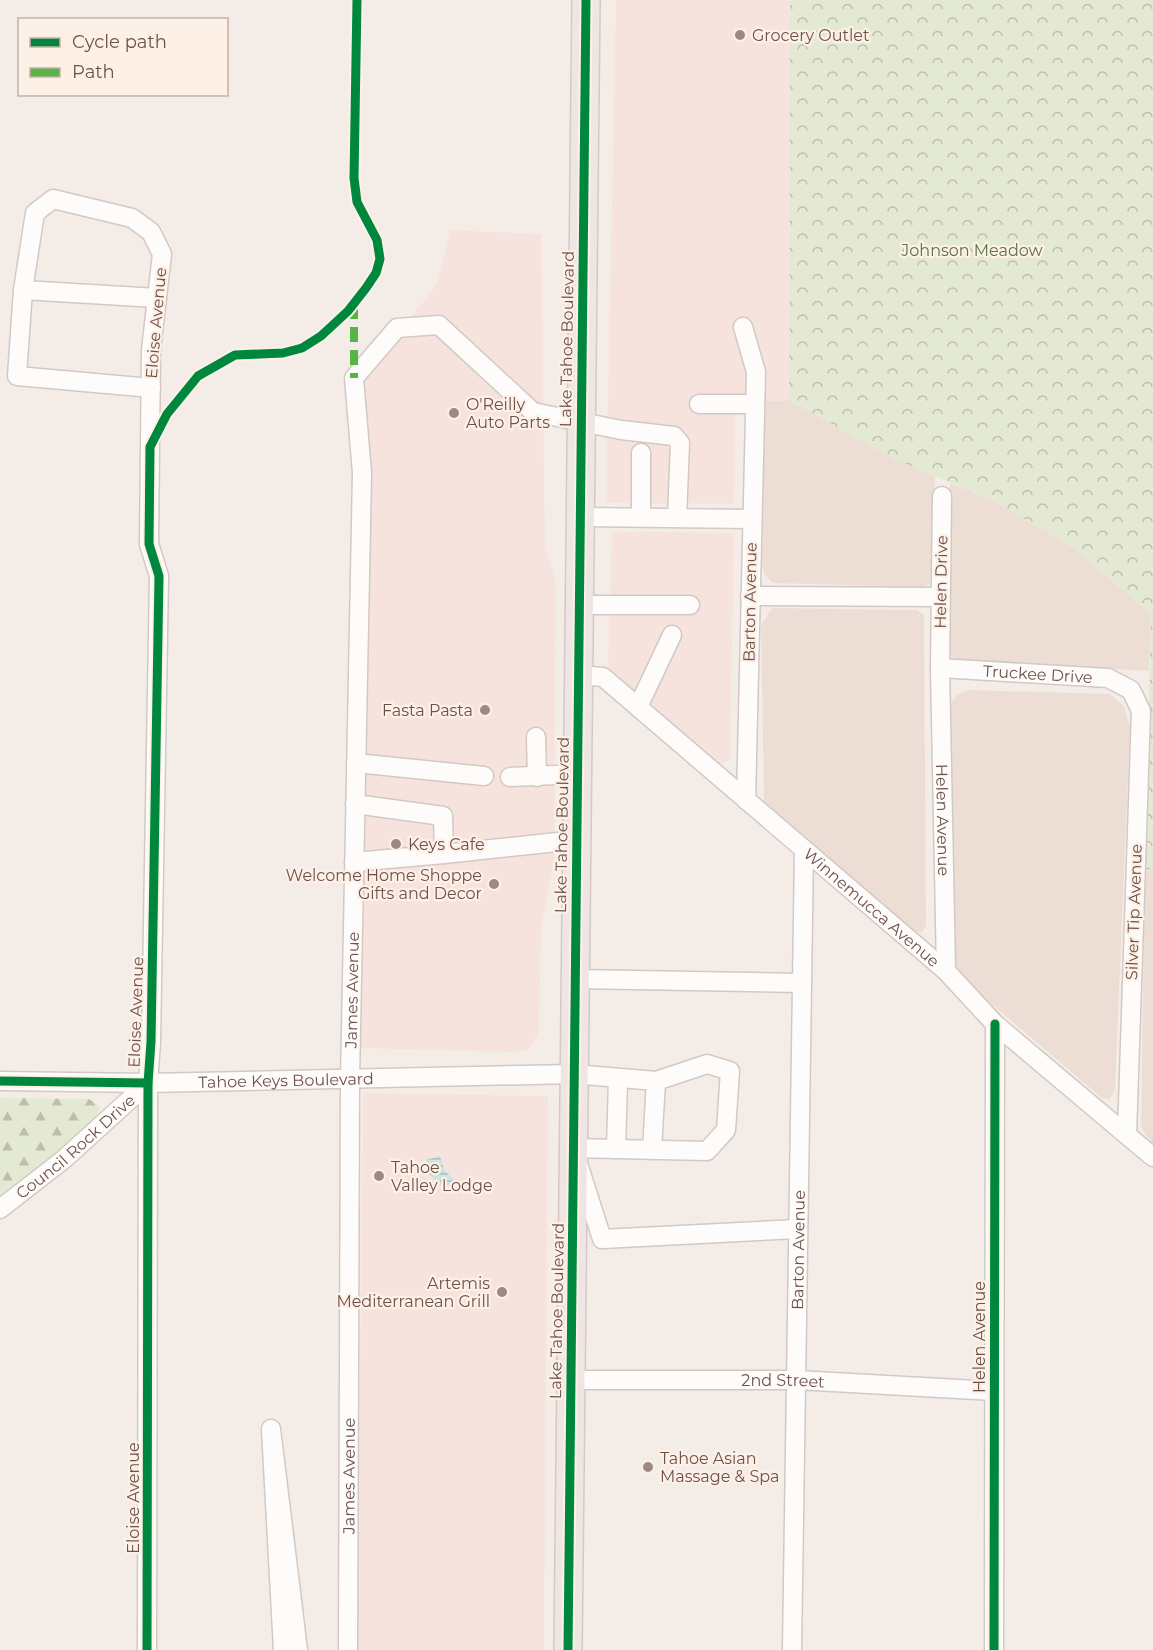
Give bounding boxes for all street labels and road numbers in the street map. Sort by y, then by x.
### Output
street label: Lake Tahoe Boulevard [556,251,578,427]
street label: Eloise Avenue [142,267,170,379]
street label: Helen Drive [931,535,951,629]
street label: Barton Avenue [739,542,761,662]
street label: Truckee Drive [982,661,1093,687]
street label: Lake Tahoe Boulevard [551,737,573,913]
street label: Helen Avenue [932,764,954,876]
street label: Winnemucca Avenue [800,844,944,971]
street label: Silver Tip Avenue [1122,844,1146,980]
street label: James Avenue [341,932,362,1049]
street label: Eloise Avenue [125,956,147,1068]
street label: Tahoe Keys Boulevard [198,1069,374,1091]
street label: Council Rock Drive [12,1090,139,1203]
street label: Barton Avenue [788,1190,808,1310]
street label: Lake Tahoe Boulevard [546,1223,568,1399]
street label: Helen Avenue [970,1281,989,1393]
street label: 2nd Street [741,1371,826,1391]
street label: James Avenue [339,1418,358,1535]
street label: Eloise Avenue [124,1442,143,1554]

